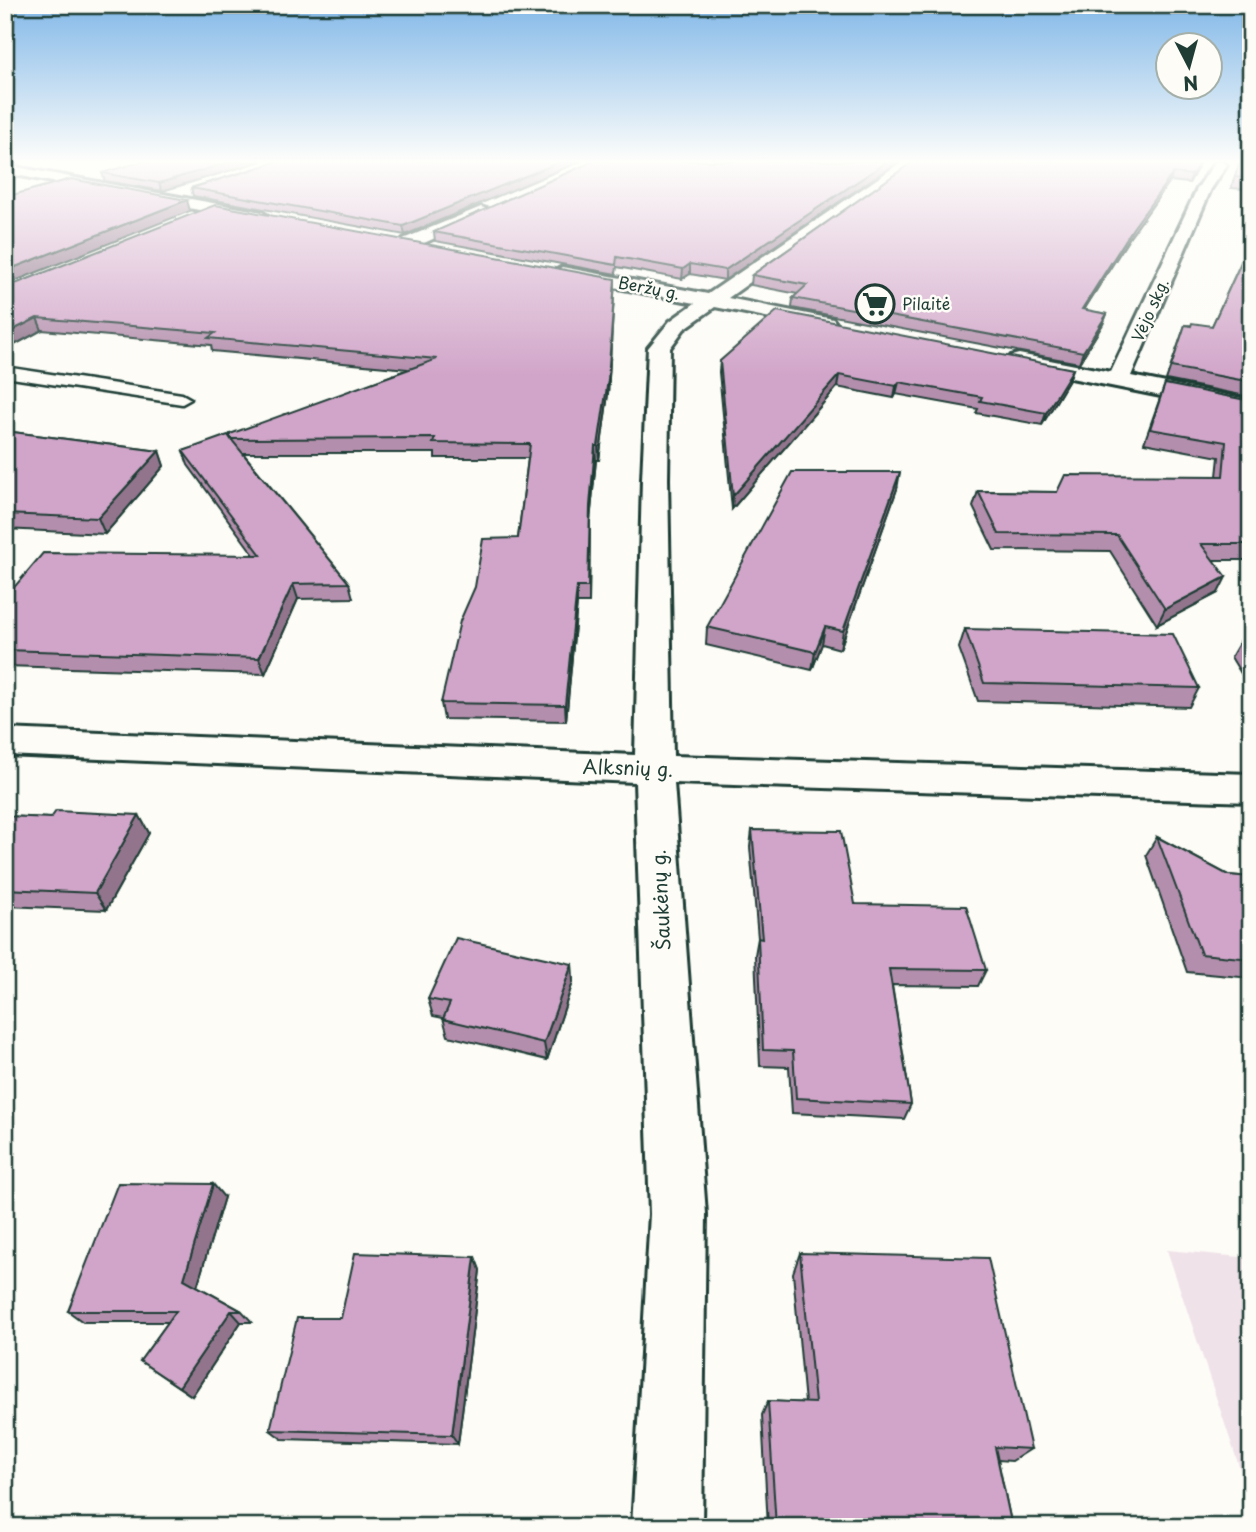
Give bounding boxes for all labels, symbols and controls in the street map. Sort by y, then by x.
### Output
north arrow [1154,32,1224,102]
text: N [1182,69,1200,99]
street label: Beržų g. [616,269,682,305]
street label: Vėjo skg. [1124,274,1174,345]
supermarket icon: Pilaitė [854,283,896,325]
place label: Pilaitė [902,291,950,315]
street label: Alksnių g. [582,751,674,783]
street label: Šaukėnų g. [643,849,677,951]

